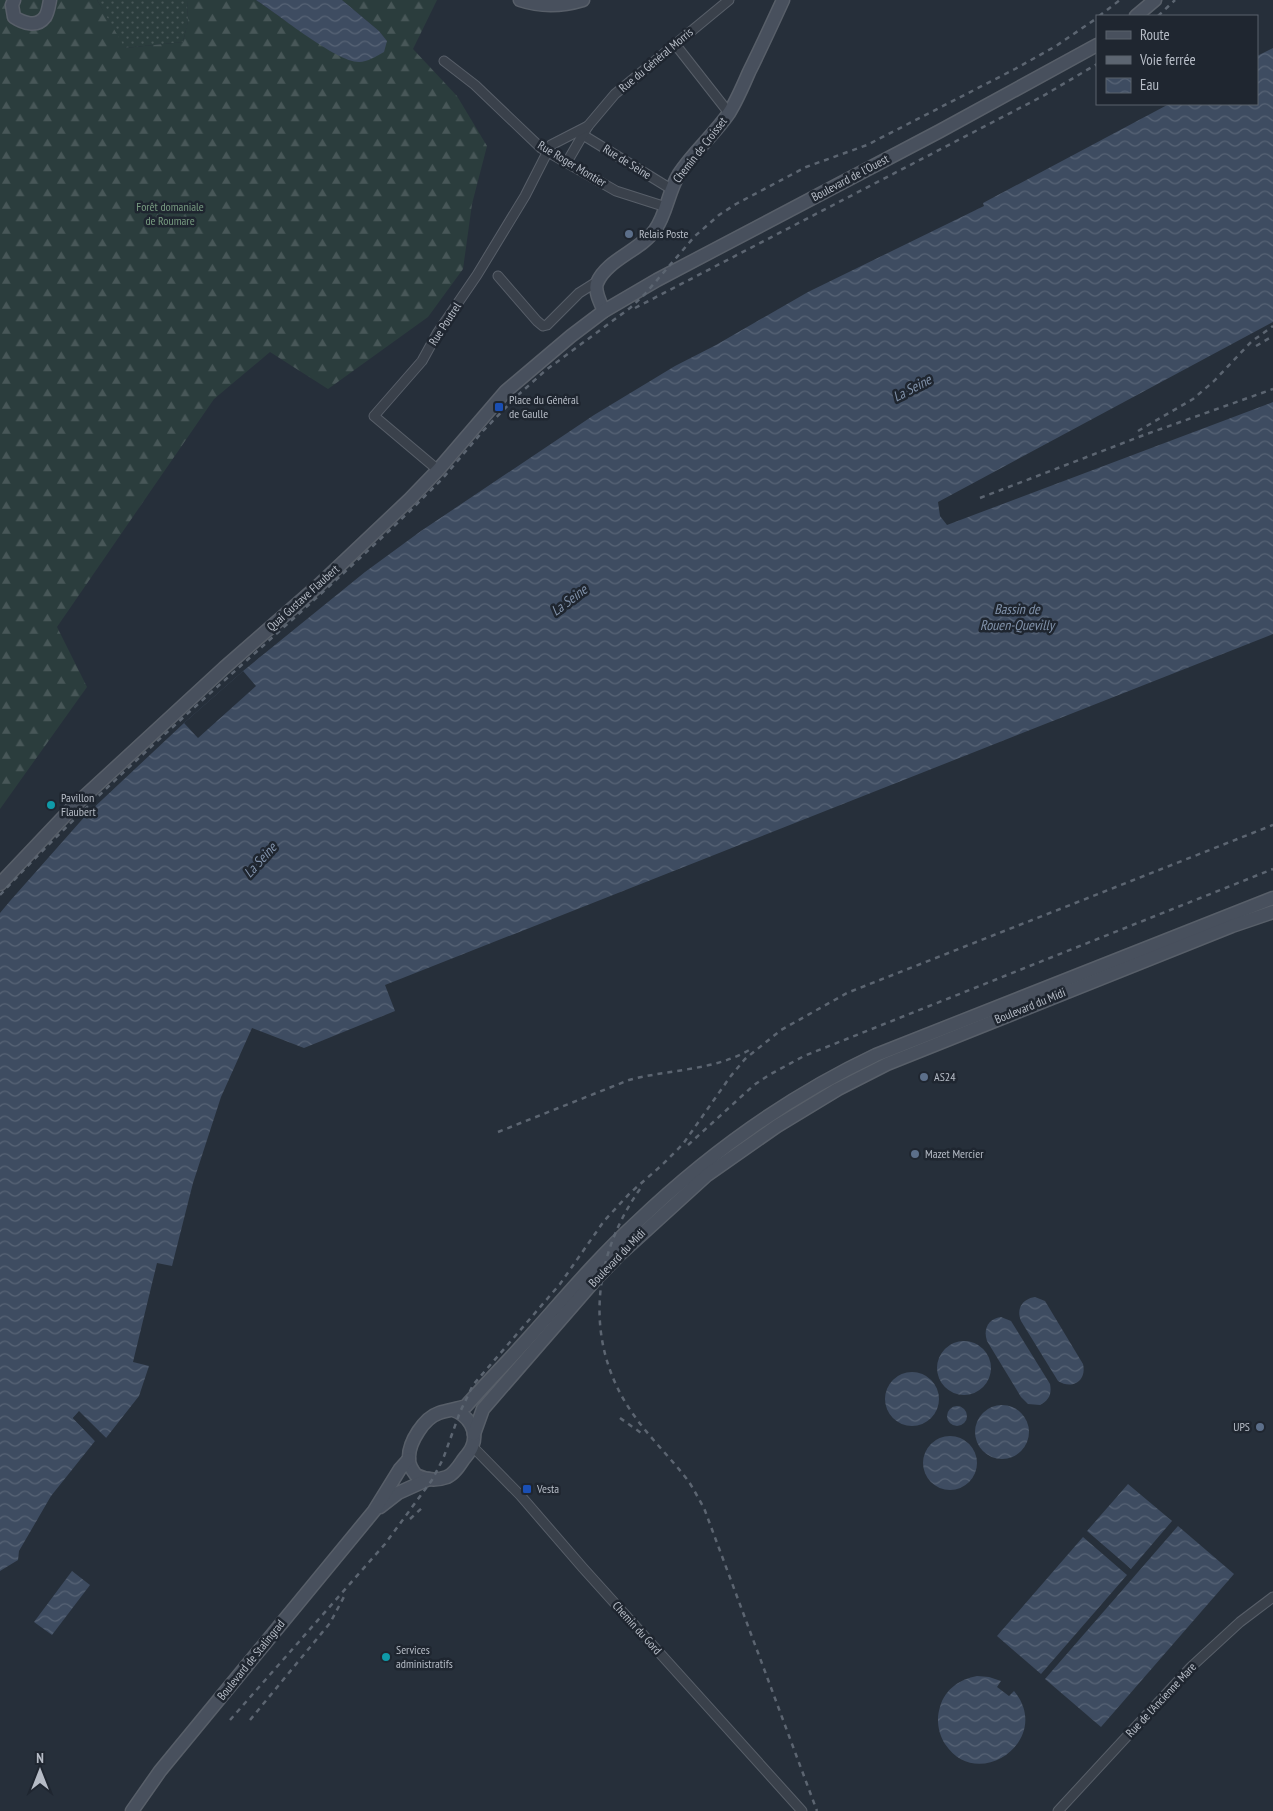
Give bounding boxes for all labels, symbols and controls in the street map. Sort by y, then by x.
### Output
legend [1096,15,1258,105]
street label: Rue du Général Morris [616,24,696,95]
text: Route [1140,25,1170,44]
text: Voie ferrée [1139,50,1196,69]
text: Eau [1140,75,1159,94]
street label: Chemin de Croisset [669,113,730,186]
street label: Rue Roger Montier [535,137,610,190]
street label: Rue de Seine [600,141,654,182]
street label: Boulevard de l'Ouest [809,151,892,204]
park label: Forêt domaniale de Roumare [136,199,204,228]
place label: Relais Poste [639,226,689,241]
marker: Relais Poste [623,228,635,240]
street label: Rue Poutrel [425,299,464,348]
water label: La Seine [890,370,935,406]
place label: Place du Général de Gaulle [509,392,579,421]
marker: Place du Général de Gaulle [493,401,505,413]
street label: Quai Gustave Flaubert [263,561,342,634]
water label: La Seine [547,580,592,620]
water label: Bassin de Rouen-Quevilly [980,600,1056,634]
place label: Pavillon Flaubert [61,790,97,819]
marker: Pavillon Flaubert [45,799,57,811]
water label: La Seine [240,838,281,881]
street label: Boulevard du Midi [992,985,1067,1027]
place label: AS24 [934,1069,956,1084]
marker: AS24 [918,1071,930,1083]
place label: Mazet Mercier [925,1146,984,1161]
marker: Mazet Mercier [909,1148,921,1160]
street label: Boulevard du Midi [585,1225,648,1290]
place label: UPS [1233,1419,1250,1434]
marker: UPS [1254,1421,1266,1433]
place label: Vesta [536,1481,559,1496]
marker: Vesta [521,1483,533,1495]
street label: Chemin du Gord [610,1598,665,1657]
street label: Boulevard de Stalingrad [214,1616,288,1703]
place label: Services administratifs [396,1642,453,1671]
marker: Services administratifs [380,1651,392,1663]
street label: Rue de l'Ancienne Mare [1122,1659,1199,1740]
north arrow [15,1746,65,1796]
text: N [36,1749,44,1767]

